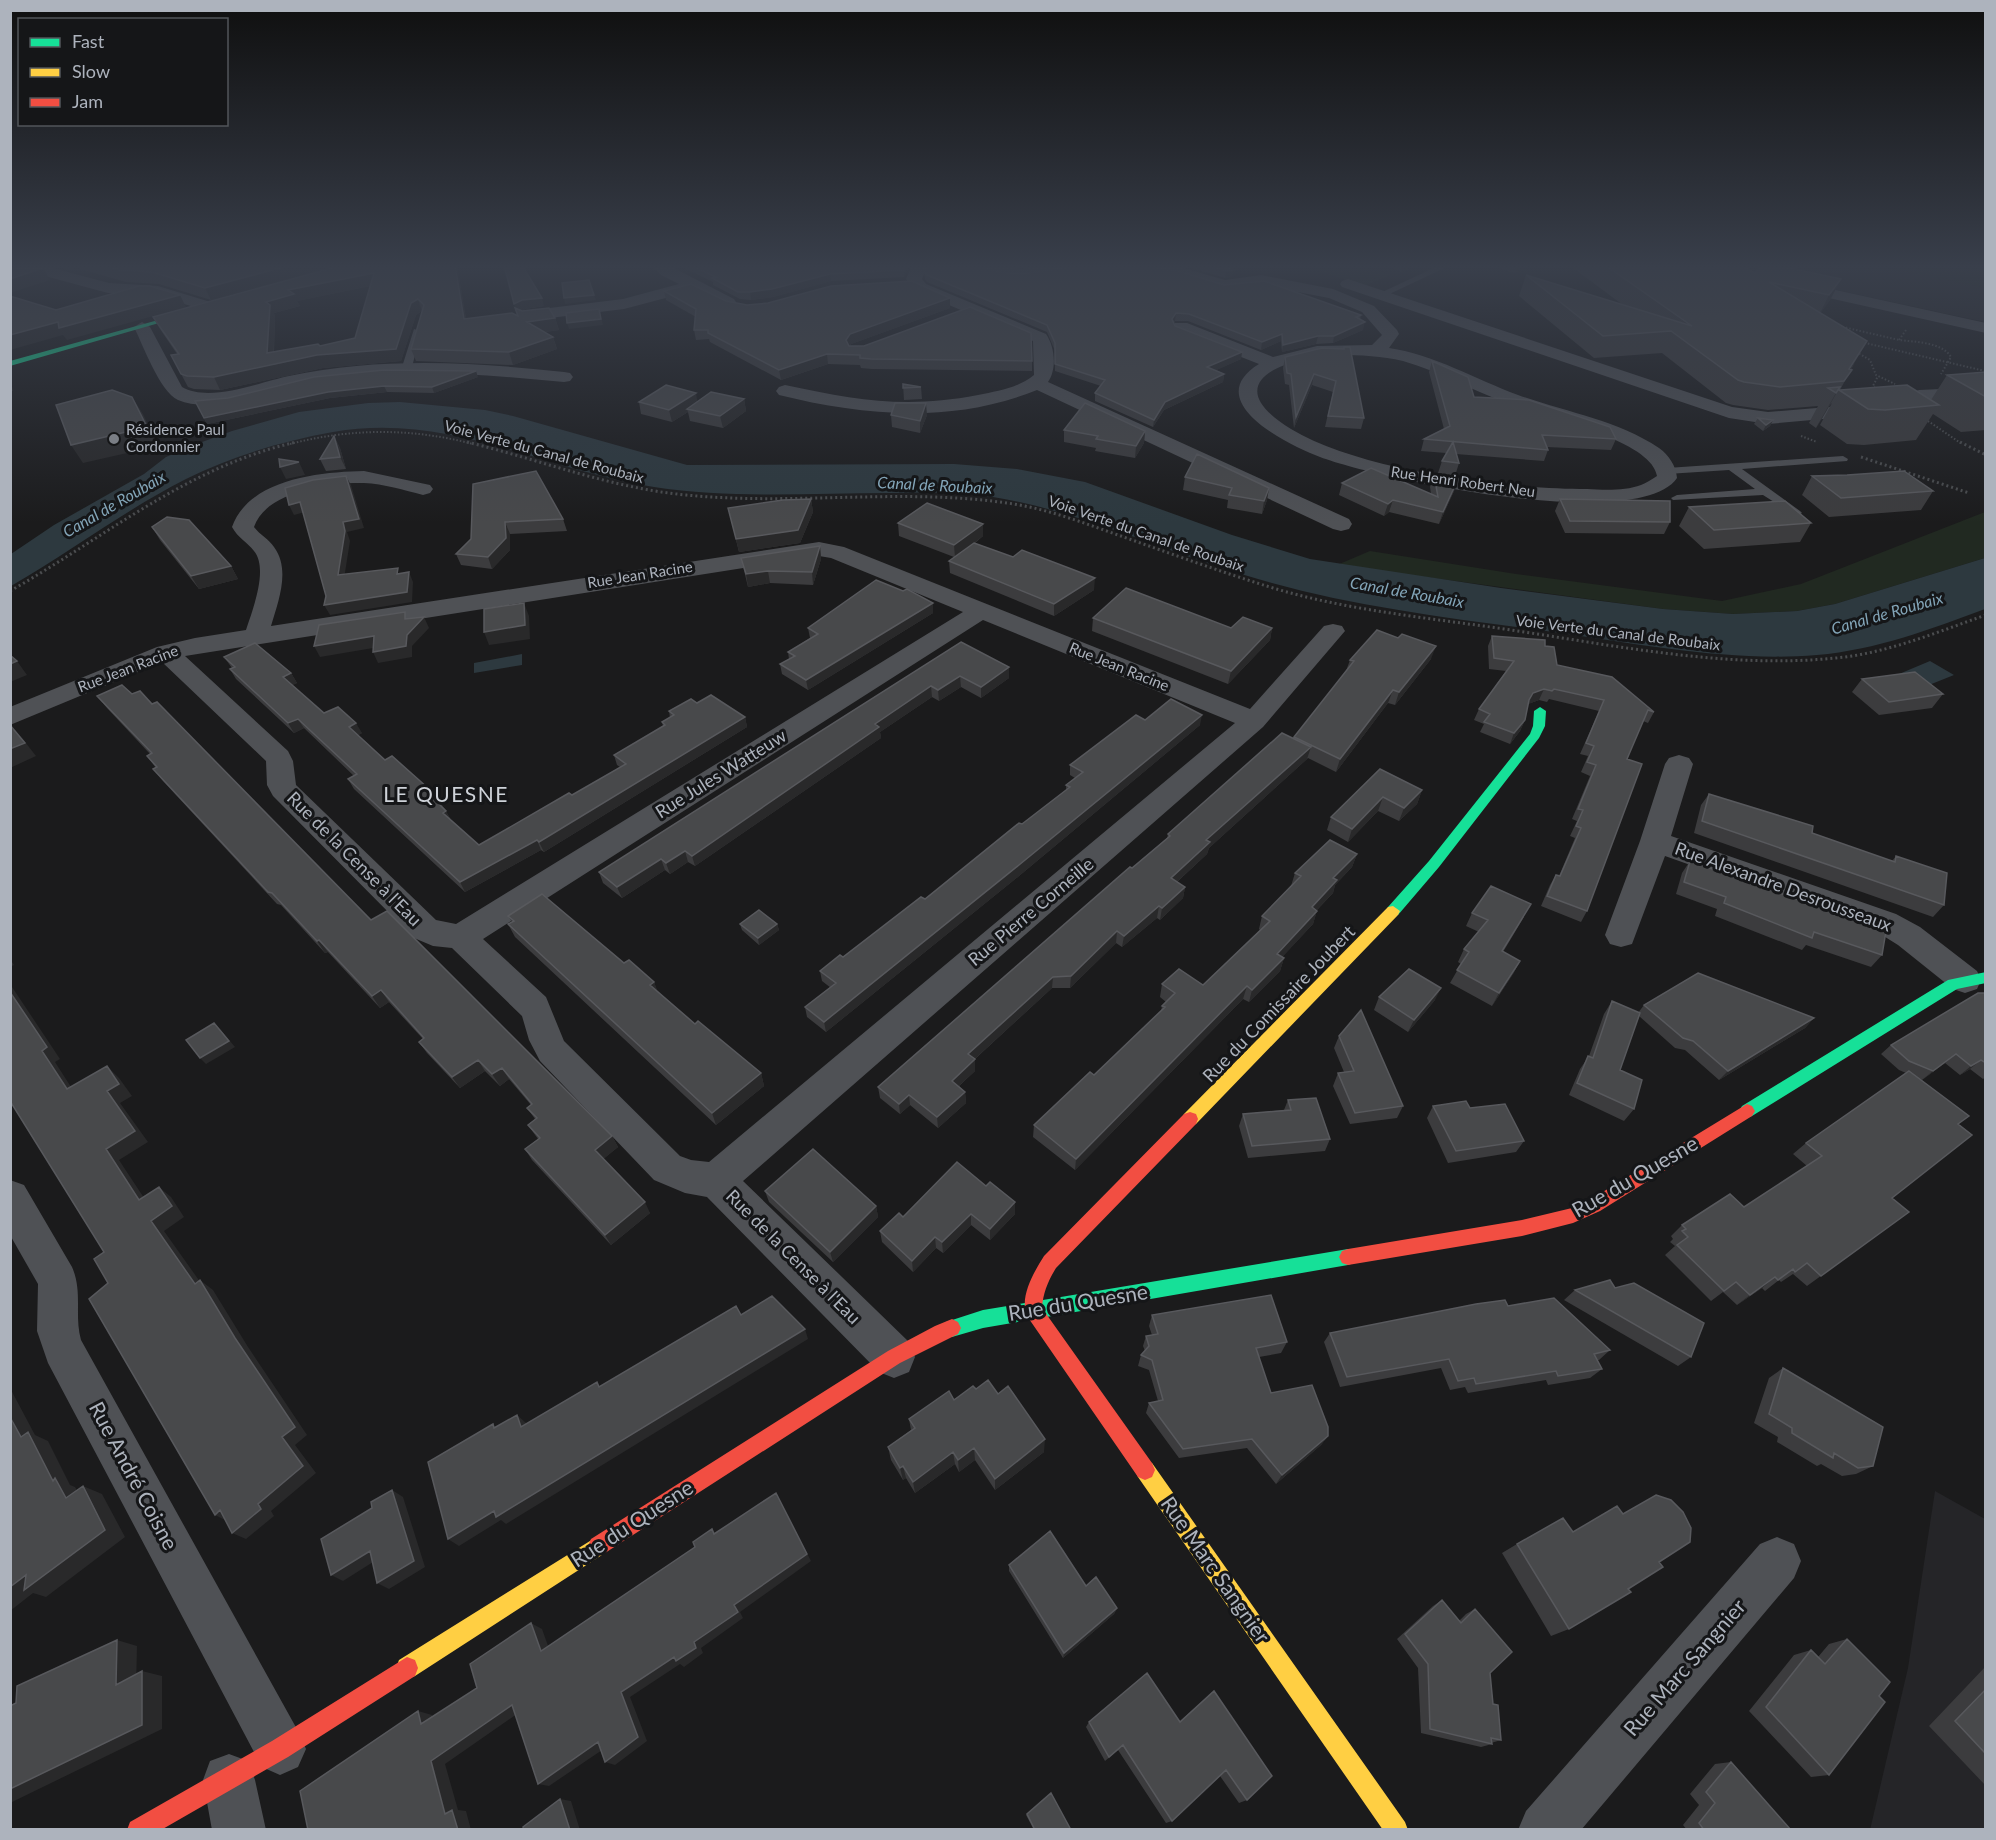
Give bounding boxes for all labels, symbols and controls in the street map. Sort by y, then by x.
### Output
legend [18,18,228,126]
text: Fast [72,30,105,52]
text: Slow [72,60,110,82]
text: Jam [72,90,103,112]
street label: Voie Verte du Canal de Roubaix [442,416,647,487]
place label: Résidence Paul Cordonnier [126,420,225,455]
marker: Résidence Paul Cordonnier [107,432,121,446]
street label: Rue Henri Robert Neu [1390,462,1536,500]
water label: Canal de Roubaix [59,466,169,541]
water label: Canal de Roubaix [877,472,994,497]
street label: Voie Verte du Canal de Roubaix [1046,491,1247,575]
street label: Rue Jean Racine [586,557,694,591]
water label: Canal de Roubaix [1349,572,1466,611]
water label: Canal de Roubaix [1829,587,1945,638]
street label: Voie Verte du Canal de Roubaix [1515,611,1722,654]
street label: Rue Jean Racine [1067,638,1172,694]
street label: Rue Jean Racine [75,641,181,696]
street label: Rue Jules Watteuw [651,724,790,822]
district label: LE QUESNE [383,781,509,806]
street label: Rue de la Cense à l'Eau [283,786,427,930]
street label: Rue Alexandre Desrousseaux [1672,837,1895,936]
street label: Rue Pierre Corneille [963,852,1098,970]
street label: Rue du Comissaire Joubert [1198,920,1359,1086]
street label: Rue du Quesne [1567,1130,1702,1222]
street label: Rue de la Cense à l'Eau [722,1184,866,1328]
street label: Rue du Quesne [1006,1278,1149,1325]
street label: Rue André Coisne [85,1397,184,1554]
street label: Rue du Quesne [565,1474,697,1572]
street label: Rue Marc Sangnier [1156,1491,1276,1647]
street label: Rue Marc Sangnier [1618,1593,1750,1740]

